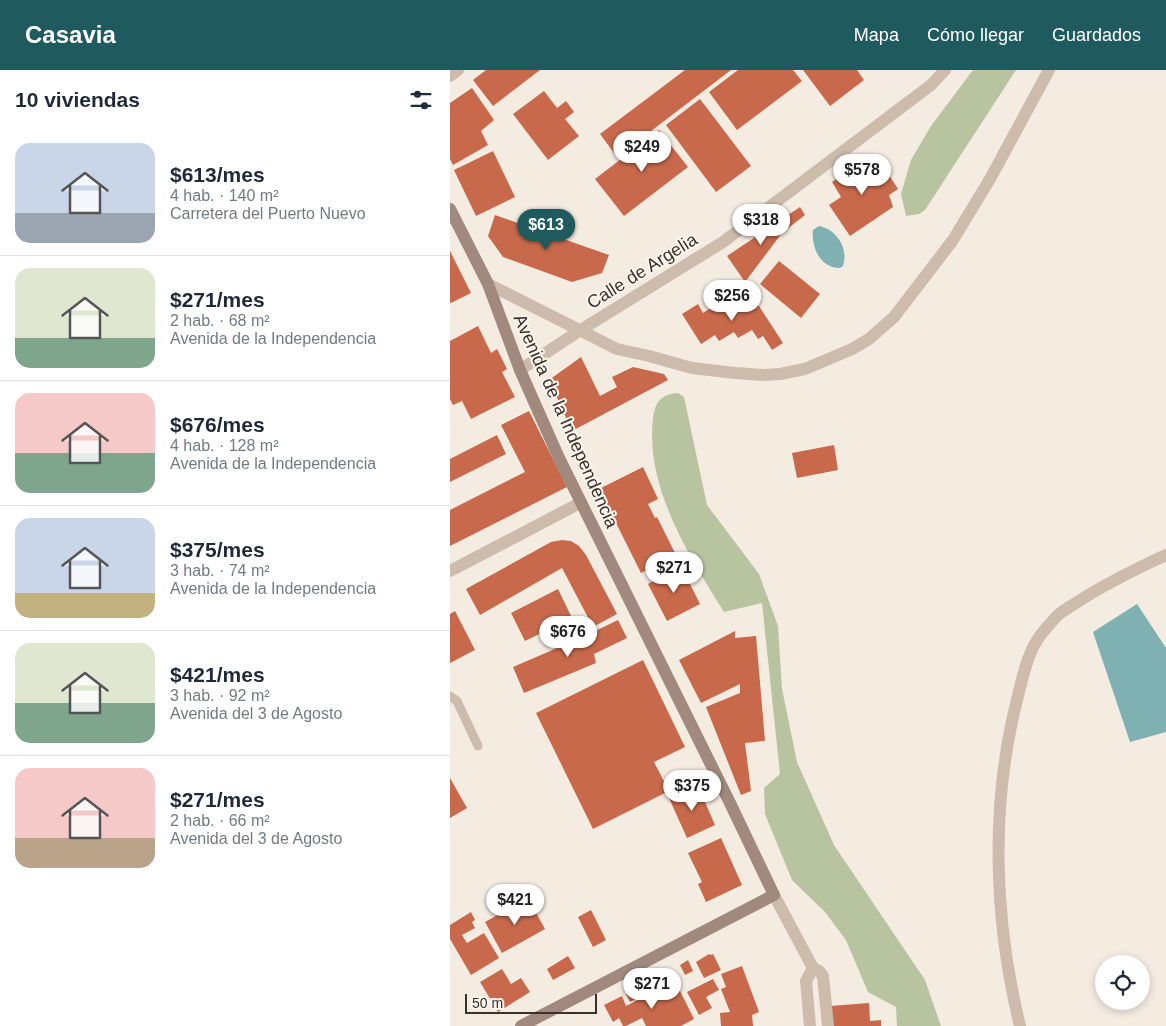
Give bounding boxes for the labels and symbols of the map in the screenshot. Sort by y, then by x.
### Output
pin: $249 [612,131,672,173]
pin: $578 [832,154,892,196]
pin: $318 [731,204,791,246]
pin: $613 [516,208,576,251]
street label: Calle de Argelia [583,229,702,313]
pin: $256 [702,280,762,322]
street label: Avenida de la Independencia [510,311,623,532]
pin: $271 [644,552,704,594]
pin: $676 [538,616,598,658]
pin: $375 [662,770,722,812]
pin: $421 [485,884,545,926]
pin: $271 [622,968,682,1010]
scale bar [465,991,598,1014]

